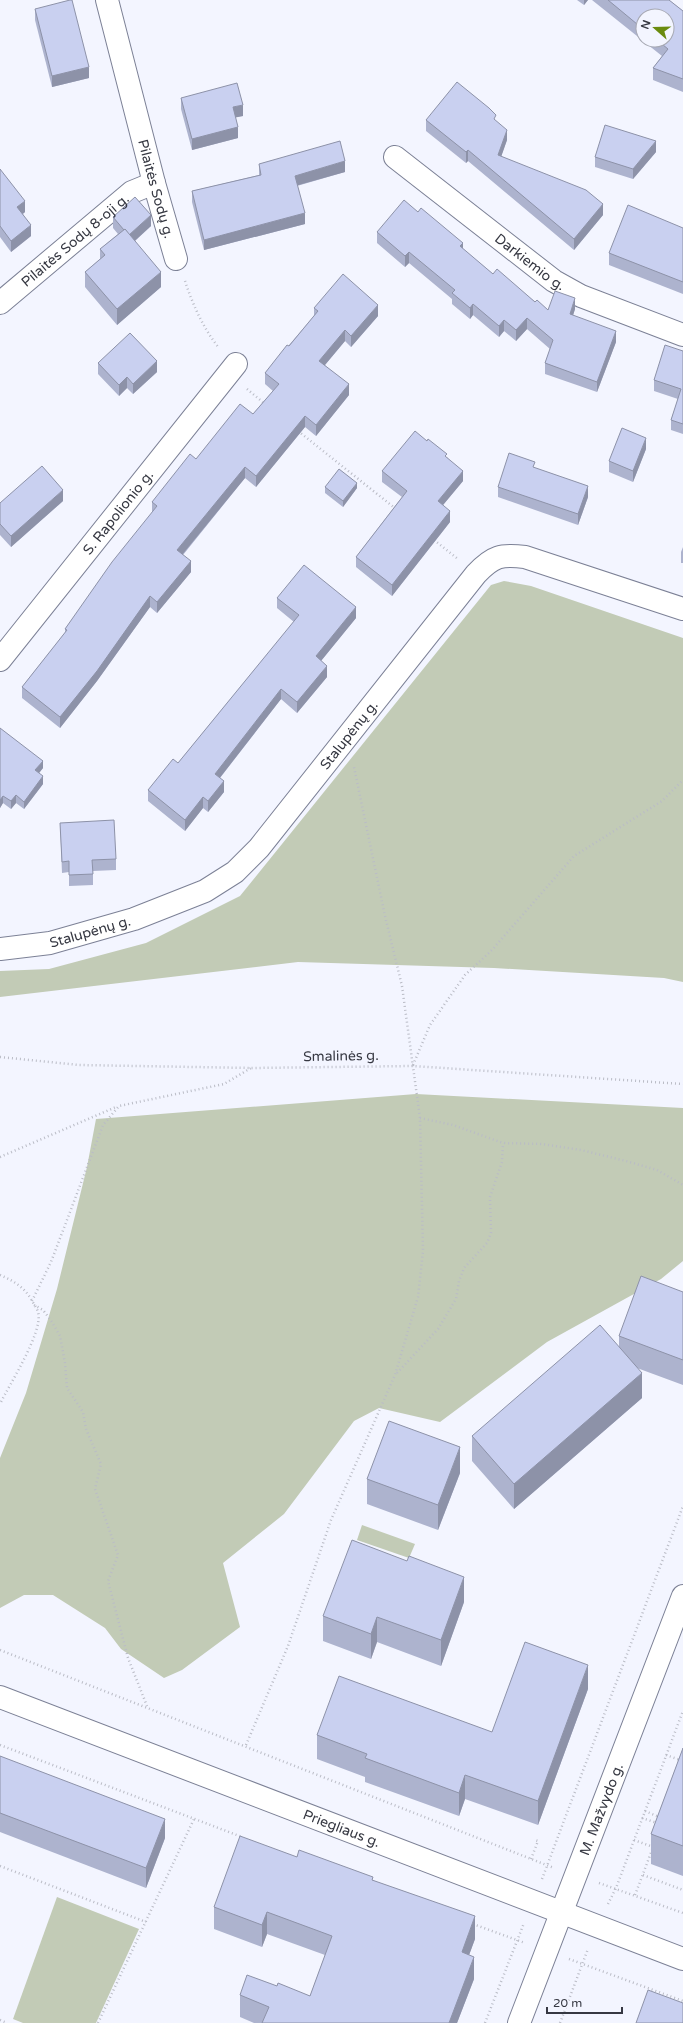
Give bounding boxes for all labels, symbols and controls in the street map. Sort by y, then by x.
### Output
north arrow [635,8,675,48]
text: N [638,18,654,31]
street label: Pilaitės Sodų g. [135,137,178,240]
street label: Pilaitės Sodų 8-oji g. [18,190,132,290]
street label: Darkiemio g. [492,230,568,294]
street label: S. Rapolionio g. [79,467,157,558]
street label: Stalupėnų g. [316,697,381,773]
street label: Stalupėnų g. [48,912,133,951]
street label: Smalinės g. [303,1047,379,1065]
street label: M. Mažvydo g. [576,1761,627,1858]
street label: Priegliaus g. [301,1806,383,1851]
scale bar [547,1989,622,2015]
text: 20 m [553,1996,582,2010]

